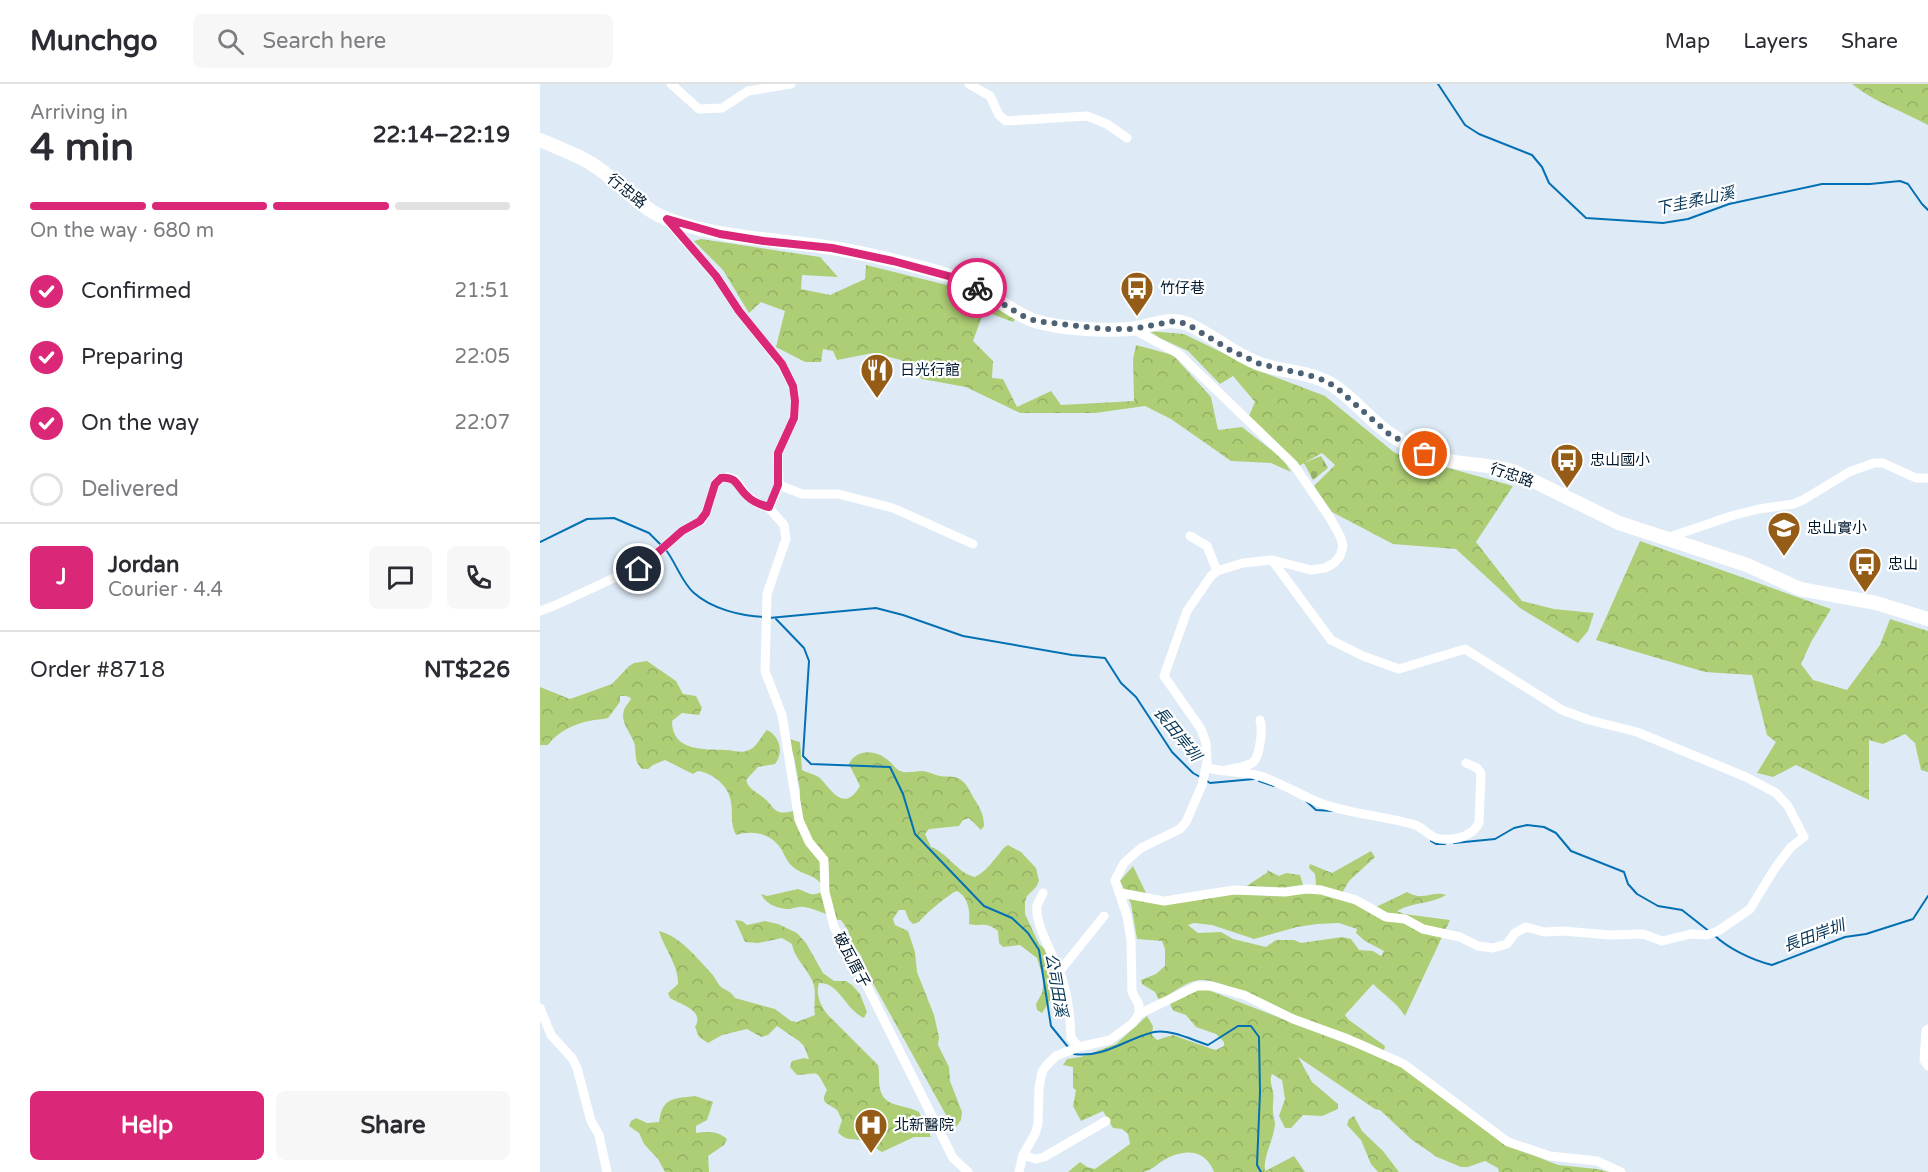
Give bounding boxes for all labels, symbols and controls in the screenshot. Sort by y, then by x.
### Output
search box [193,14,613,68]
text: Munchgo [30,24,157,58]
icon: search [214,25,247,58]
text: Search here [262,28,386,54]
text: Map [1665,29,1710,54]
text: Layers [1743,29,1808,54]
text: Share [1841,29,1898,54]
text: Arriving in [30,101,128,125]
text: 22:14–22:19 [373,122,510,148]
text: 4 min [30,124,134,171]
street label: 行忠路 [604,170,650,212]
water label: 下圭柔山溪 [1654,182,1738,219]
text: On the way · 680 m [30,219,214,243]
courier [947,258,1007,318]
bus stop icon: 竹仔巷 [1119,270,1155,317]
icon: bike [961,272,994,305]
icon: check [30,275,63,308]
text: Confirmed [81,278,191,304]
text: 21:51 [455,279,510,303]
place label: 竹仔巷 [1160,279,1205,297]
icon: check [30,341,63,374]
text: Preparing [81,344,184,370]
text: 22:05 [455,345,510,369]
restaurant icon: 日光行館 [859,352,895,399]
place label: 日光行館 [900,361,960,379]
icon: check [30,407,63,440]
text: On the way [81,410,199,436]
text: 22:07 [455,411,510,435]
pin [1399,428,1450,479]
icon: bag [1408,437,1441,470]
bus stop icon: 忠山國小 [1549,442,1585,489]
place label: 忠山國小 [1590,451,1650,469]
street label: 行忠路 [1488,459,1536,491]
text: Delivered [81,476,179,502]
school or university icon: 忠山實小 [1766,510,1802,557]
place label: 忠山實小 [1807,519,1867,537]
pin [613,543,664,594]
button: chat [369,546,432,609]
button: phone [447,546,510,609]
bus stop icon: 忠山 [1847,546,1883,593]
text: Jordan [108,552,179,578]
icon: home [622,552,655,585]
place label: 忠山 [1888,555,1918,573]
text: J [56,564,67,590]
text: Courier · 4.4 [108,578,223,602]
text: Order #8718 [30,657,165,683]
text: NT$226 [424,657,510,683]
water label: 長田岸圳 [1149,703,1206,767]
water label: 長田岸圳 [1781,915,1849,956]
street label: 破瓦厝子 [830,929,874,991]
water label: 公司田溪 [1041,952,1072,1020]
button: Help [30,1091,264,1160]
button: Share [276,1091,510,1160]
hospital icon: 北新醫院 [853,1107,889,1154]
place label: 北新醫院 [894,1116,954,1134]

